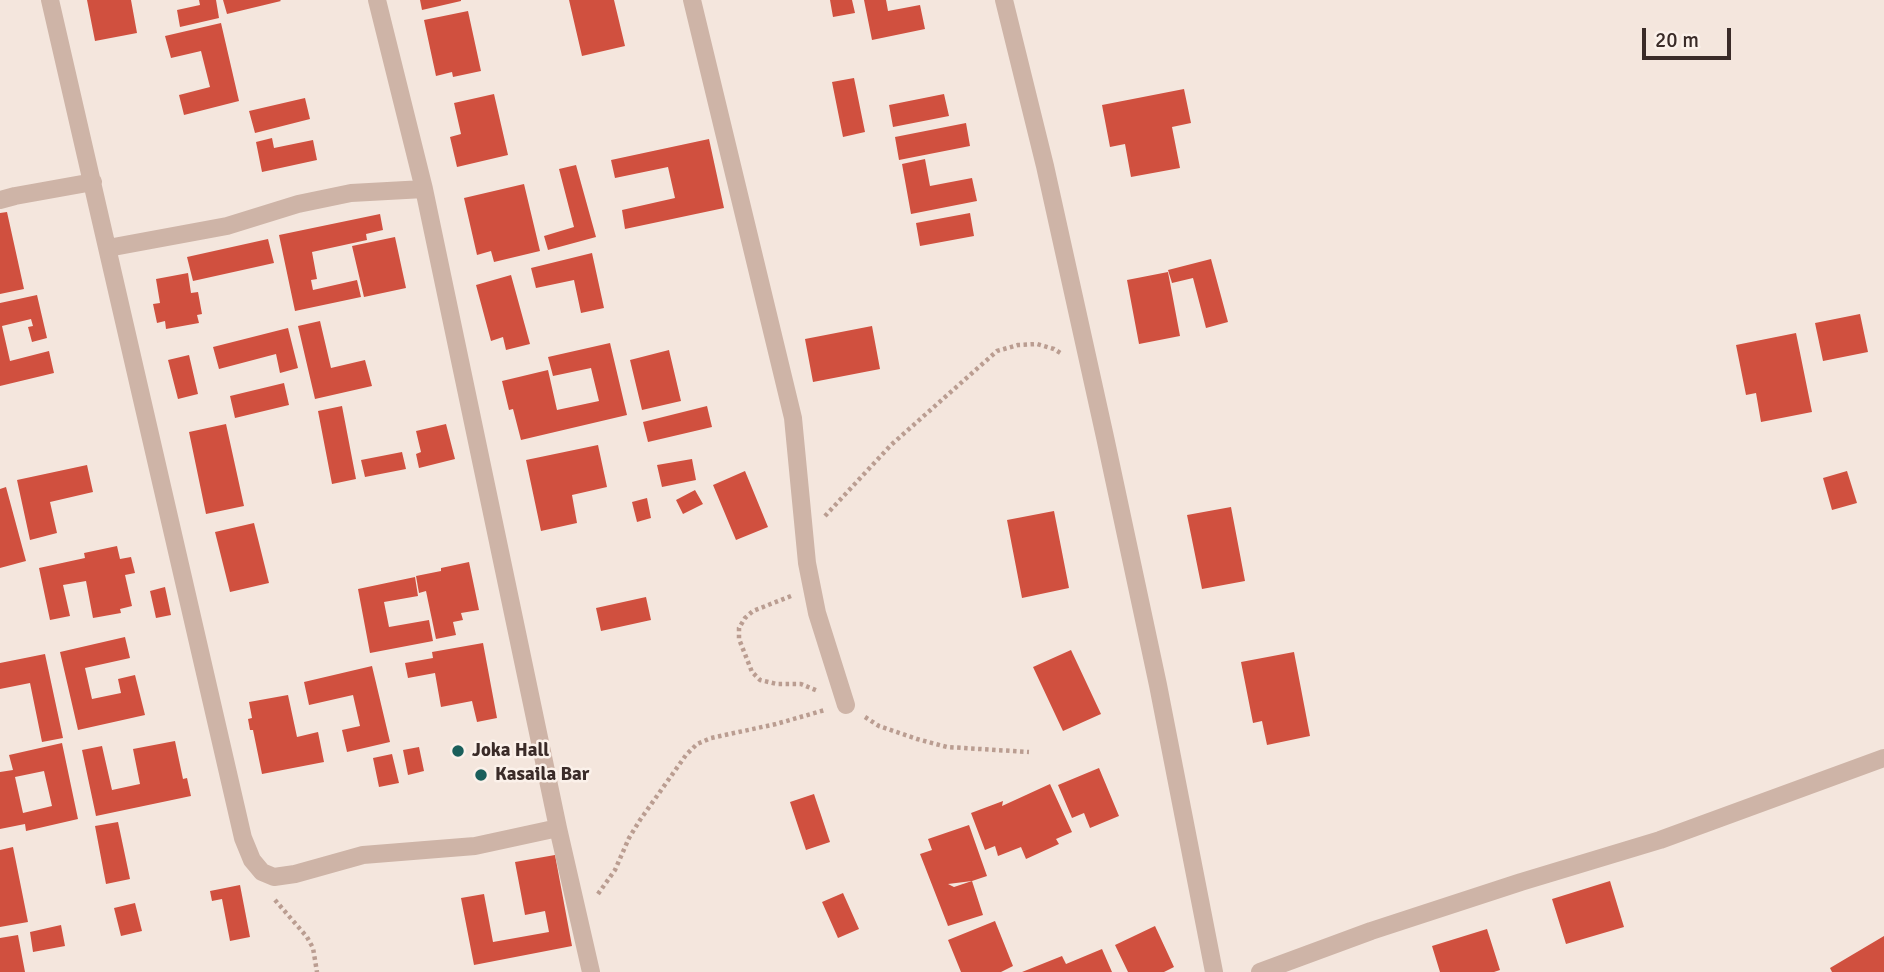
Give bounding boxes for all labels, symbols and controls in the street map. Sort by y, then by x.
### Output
scale bar [1646,14,1735,58]
text: 20 m [1655,27,1699,53]
place label: Joka Hall [472,740,549,762]
marker: Joka Hall [450,743,466,759]
place label: Kasaila Bar [495,764,589,786]
marker: Kasaila Bar [473,767,489,783]

